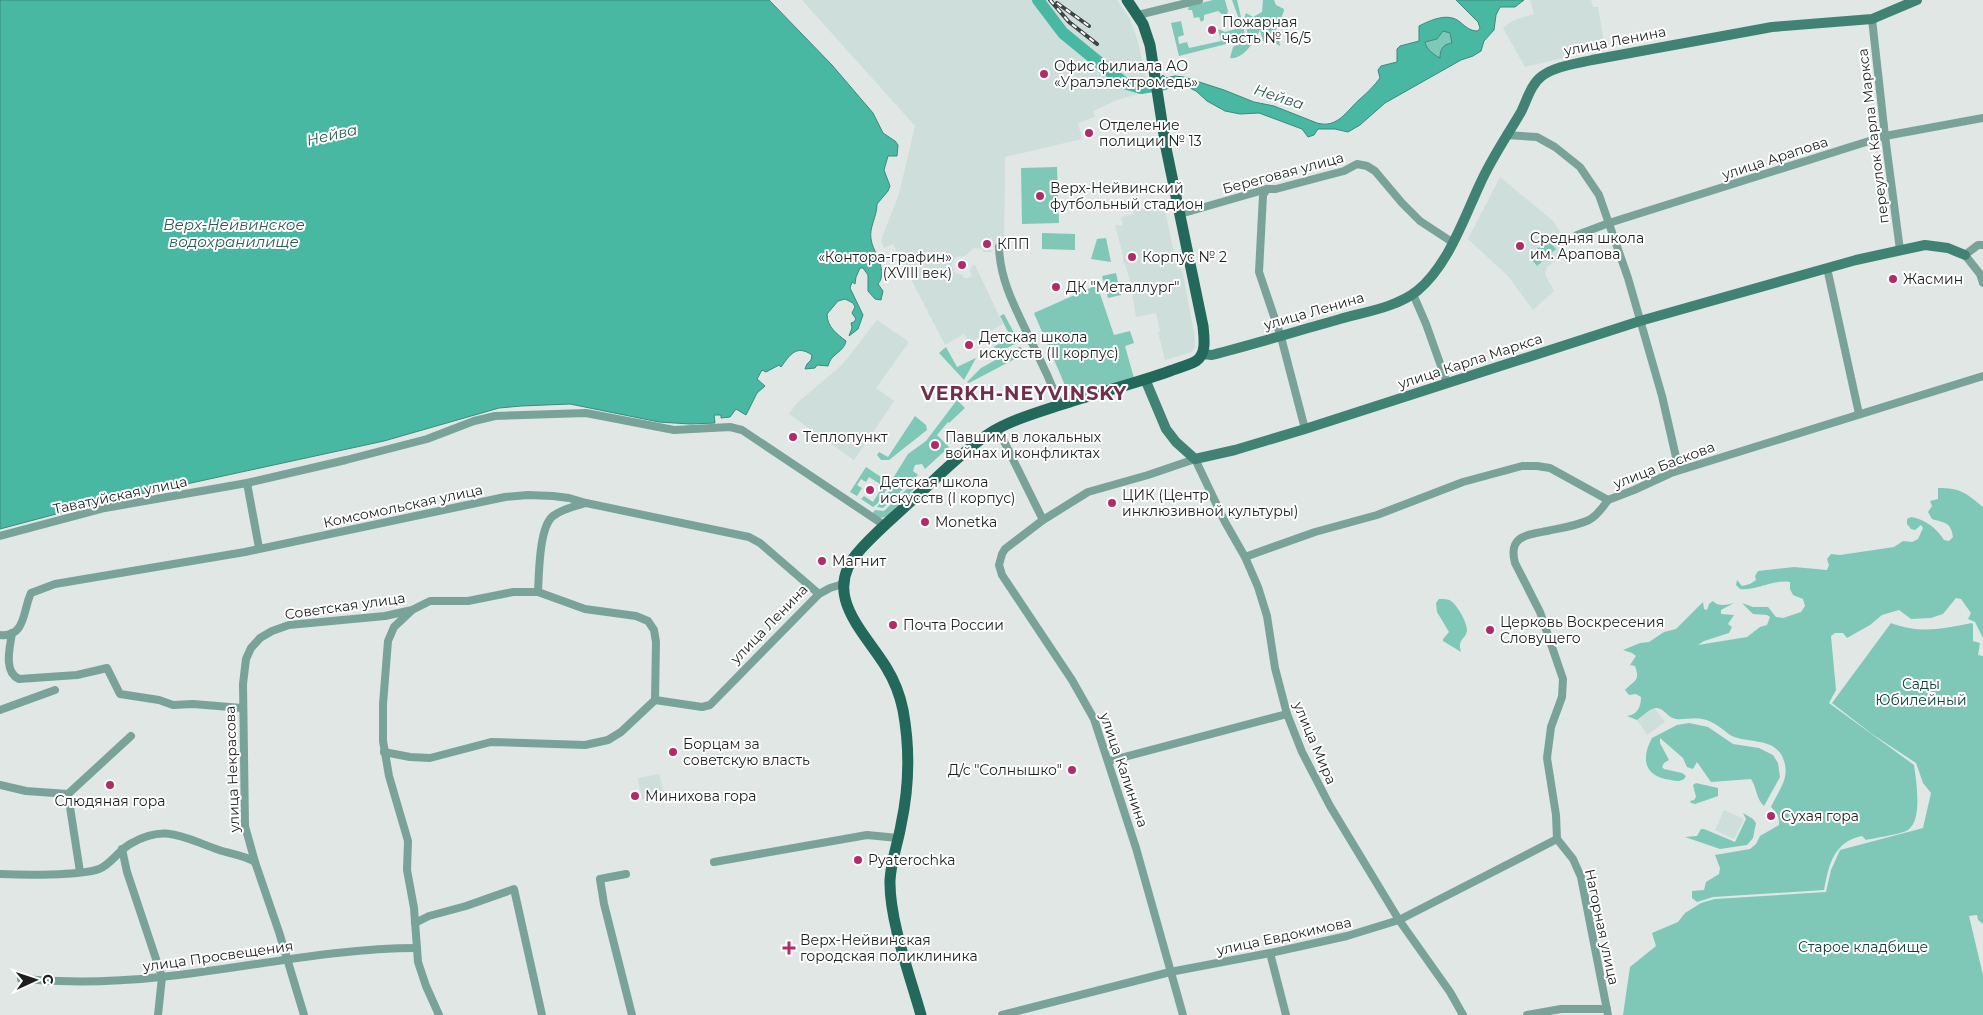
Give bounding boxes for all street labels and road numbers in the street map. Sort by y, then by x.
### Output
street label: улица Ленина [1561,22,1668,60]
street label: переулок Карла Маркса [1853,47,1893,225]
street label: улица Арапова [1719,132,1830,184]
street label: Береговая улица [1220,148,1346,198]
street label: улица Ленина [1261,288,1366,334]
street label: улица Карла Маркса [1395,329,1544,393]
street label: улица Баскова [1610,437,1717,493]
street label: Таватуйская улица [51,472,189,518]
street label: Комсомольская улица [322,480,484,532]
street label: улица Ленина [726,580,811,668]
street label: Советская улица [284,589,406,623]
street label: улица Мира [1289,698,1341,787]
street label: улица Некрасова [221,705,243,834]
street label: улица Калинина [1096,709,1152,830]
street label: Нагорная улица [1581,867,1623,987]
street label: улица Евдокимова [1214,913,1353,959]
street label: улица Просвещения [141,937,294,976]

